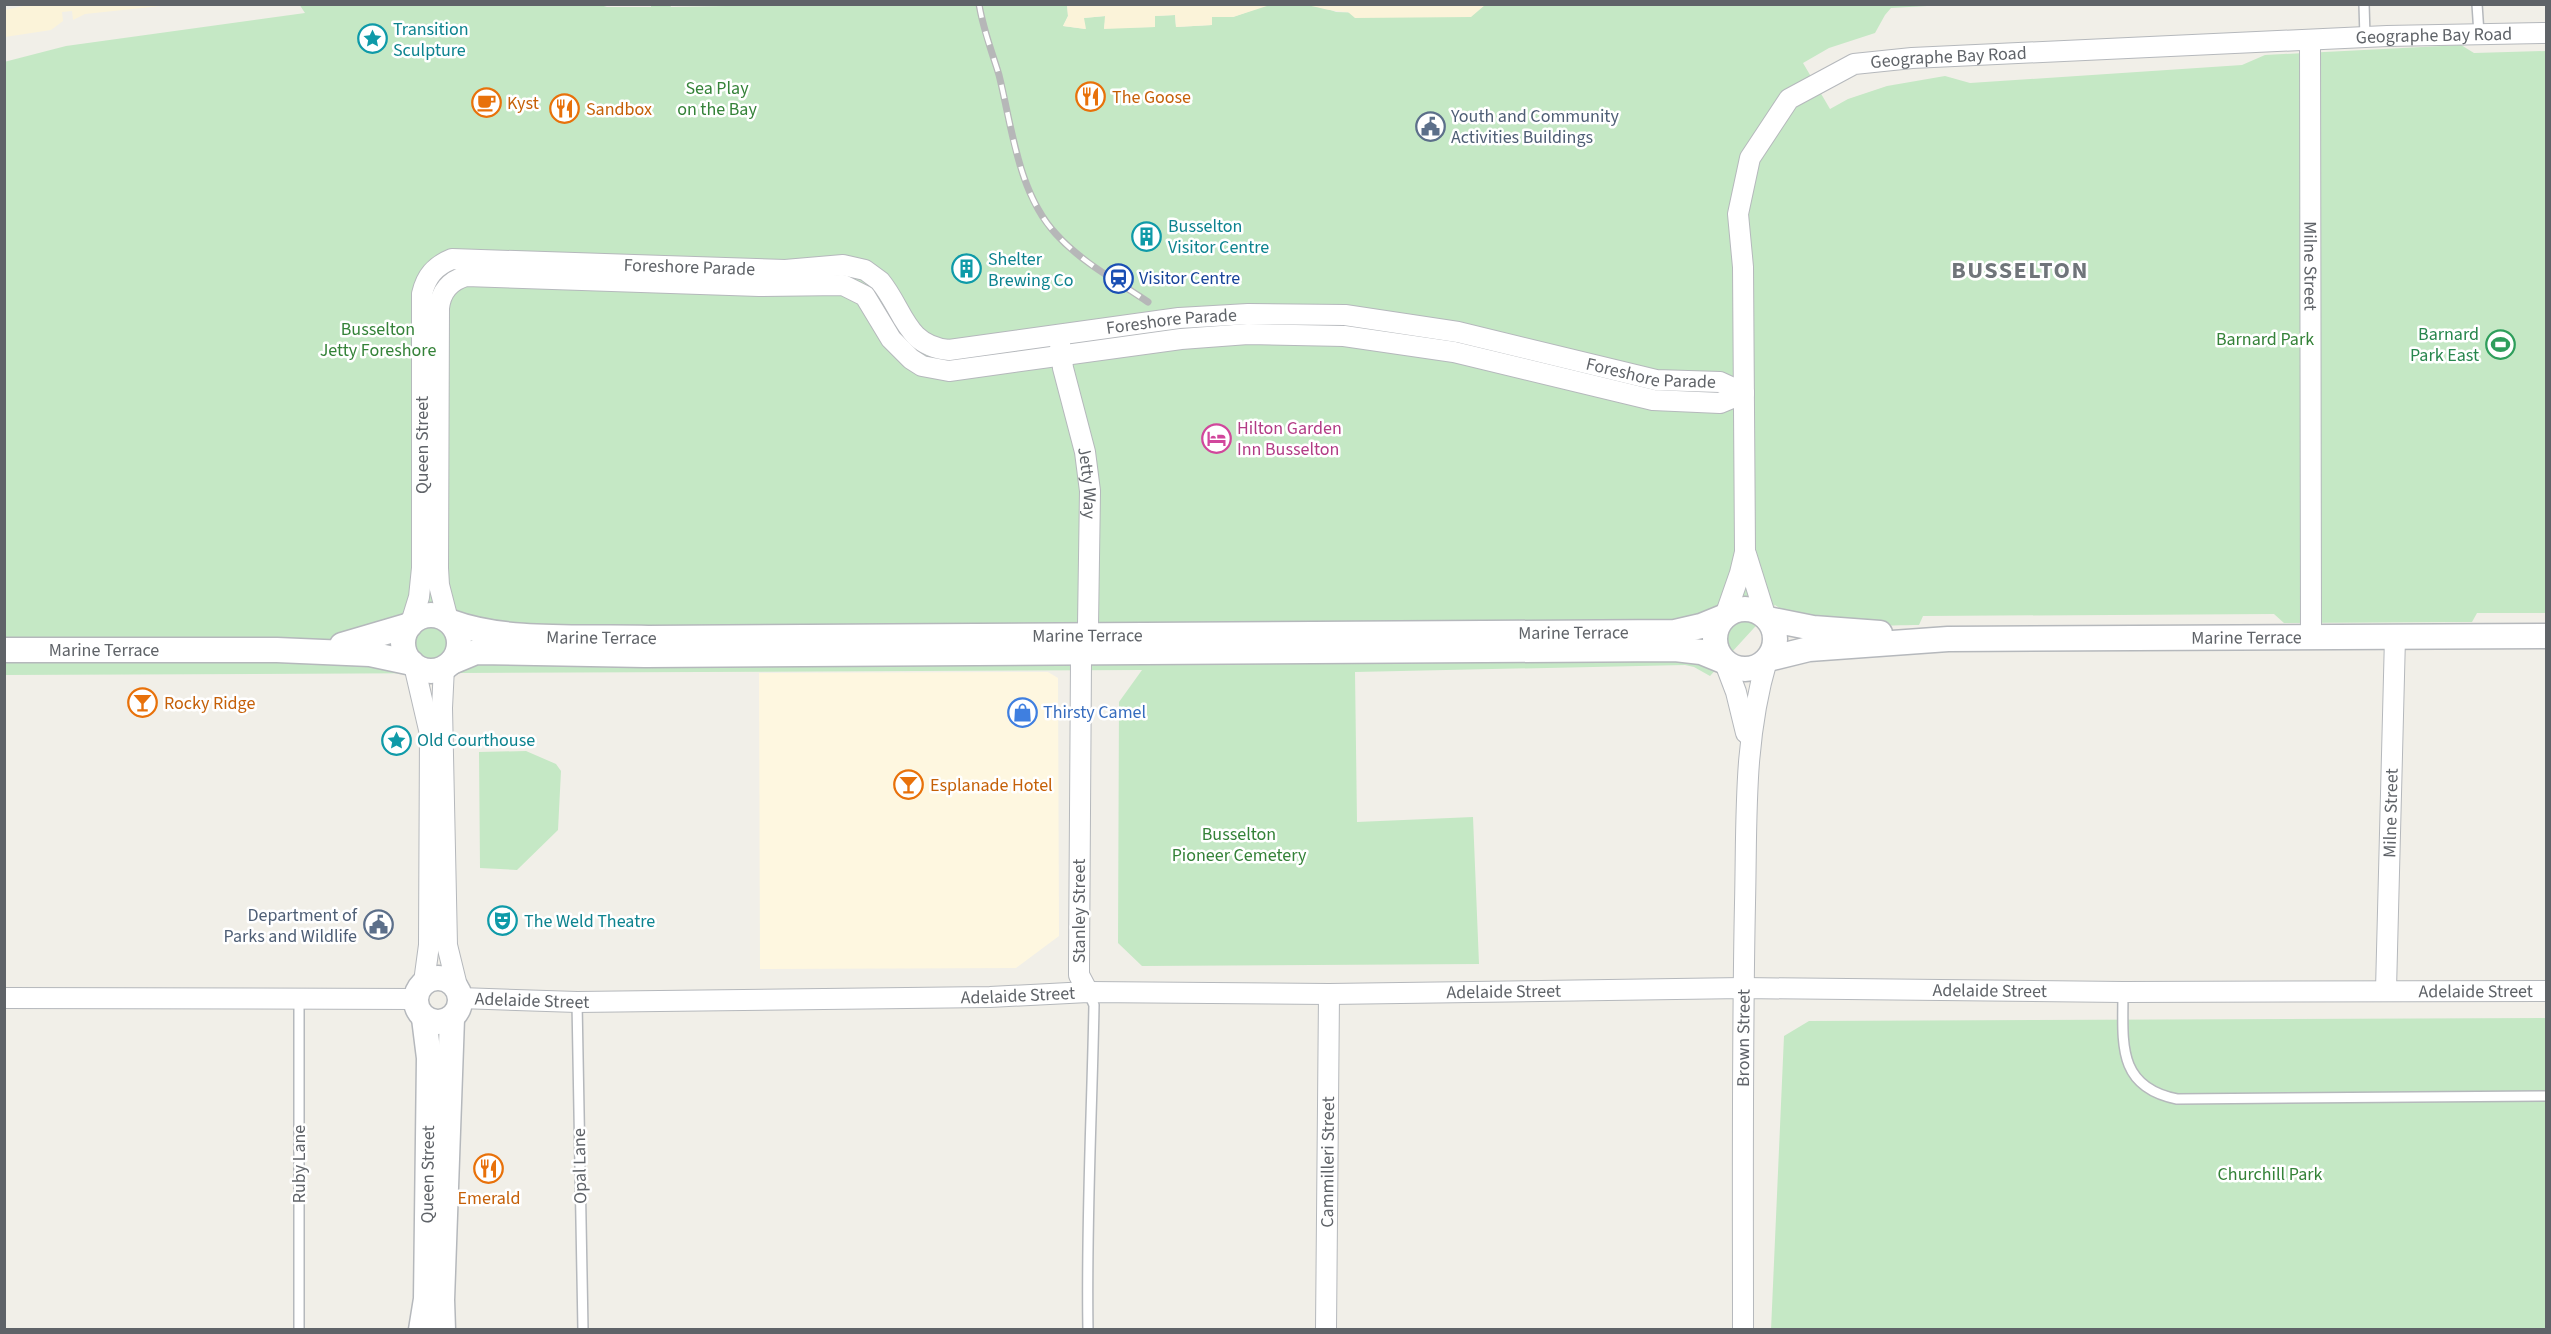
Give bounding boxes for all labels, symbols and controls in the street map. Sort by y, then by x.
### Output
place label: Transition Sculpture [393,17,469,63]
street label: Geographe Bay Road [2355,21,2512,50]
place icon: Transition Sculpture [356,23,388,55]
street label: Geographe Bay Road [1869,40,2027,75]
park label: Sea Play on the Bay [677,76,757,122]
restaurant icon: The Goose [1075,81,1107,113]
place label: The Goose [1112,85,1191,110]
cafe icon: Kyst [470,87,502,119]
place label: Kyst [507,91,539,116]
restaurant icon: Sandbox [549,93,581,125]
place label: Sandbox [586,97,652,122]
place label: Youth and Community Activities Buildings [1450,104,1619,150]
public building icon: Youth and Community Activities Buildings [1414,110,1446,142]
place label: Busselton Visitor Centre [1168,214,1269,260]
building icon: Busselton Visitor Centre [1131,220,1163,252]
street label: Milne Street [2298,221,2323,311]
place label: Shelter Brewing Co [988,247,1074,293]
street label: Foreshore Parade [623,252,756,282]
building icon: Shelter Brewing Co [951,253,983,285]
district label: BUSSELTON [1951,253,2089,288]
station icon: Visitor Centre [1102,262,1134,294]
place label: Visitor Centre [1139,266,1240,291]
street label: Foreshore Parade [1104,302,1238,341]
park label: Busselton Jetty Foreshore [320,317,436,363]
place label: Barnard Park East [2410,322,2479,368]
park label: Barnard Park [2216,327,2314,352]
sports icon: Barnard Park East [2484,328,2516,360]
street label: Foreshore Parade [1583,351,1716,394]
street label: Queen Street [410,396,435,494]
place label: Hilton Garden Inn Busselton [1237,416,1342,462]
hotel icon: Hilton Garden Inn Busselton [1200,422,1232,454]
street label: Jetty Way [1072,444,1103,520]
street label: Marine Terrace [1518,620,1629,645]
street label: Marine Terrace [1032,623,1143,648]
street label: Marine Terrace [546,625,657,651]
street label: Marine Terrace [2191,625,2302,650]
street label: Marine Terrace [49,638,159,663]
bar icon: Rocky Ridge [127,687,159,719]
place label: Rocky Ridge [164,691,255,716]
shop icon: Thirsty Camel [1006,696,1038,728]
place label: Thirsty Camel [1043,700,1146,725]
place icon: Old Courthouse [380,724,412,756]
place label: Old Courthouse [417,728,535,753]
street label: Milne Street [2377,768,2404,858]
bar icon: Esplanade Hotel [893,769,925,801]
place label: Esplanade Hotel [930,773,1053,798]
park label: Busselton Pioneer Cemetery [1172,822,1307,868]
street label: Stanley Street [1067,859,1092,963]
place label: Department of Parks and Wildlife [224,903,358,949]
theatre icon: The Weld Theatre [487,905,519,937]
public building icon: Department of Parks and Wildlife [362,909,394,941]
place label: The Weld Theatre [524,909,655,934]
street label: Adelaide Street [1932,977,2047,1004]
street label: Adelaide Street [1446,978,1561,1005]
street label: Adelaide Street [2418,979,2533,1004]
street label: Adelaide Street [960,980,1076,1010]
street label: Adelaide Street [474,986,589,1015]
street label: Brown Street [1730,989,1756,1087]
street label: Cammilleri Street [1314,1096,1341,1228]
street label: Ruby Lane [287,1125,312,1203]
street label: Queen Street [414,1125,441,1224]
street label: Opal Lane [567,1128,593,1204]
restaurant icon: Emerald [473,1153,505,1185]
park label: Churchill Park [2218,1162,2322,1187]
place label: Emerald [458,1186,520,1211]

